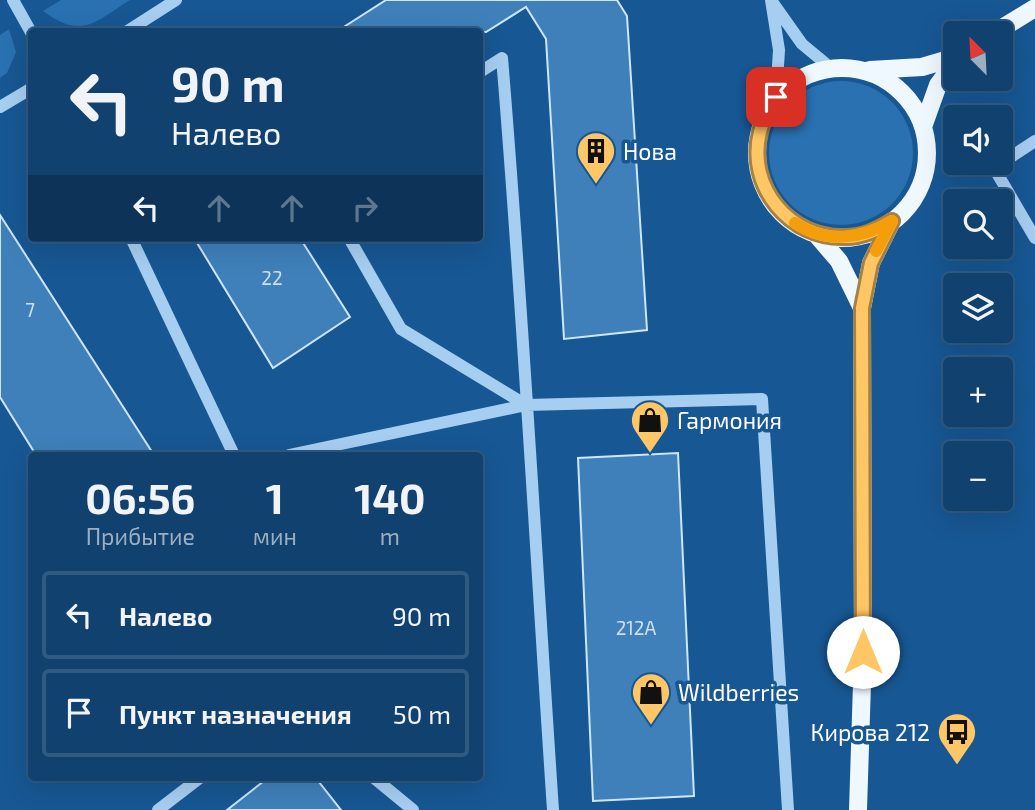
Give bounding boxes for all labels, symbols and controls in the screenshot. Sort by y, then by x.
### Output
north arrow [943,21,1013,91]
map controls [943,21,1013,511]
text: 90 m [171,53,285,112]
icon: left [56,56,147,147]
pin [746,67,806,127]
icon: arrive [757,78,795,116]
button: sound [943,105,1013,175]
text: Налево [171,113,281,151]
building icon: Нова [575,130,617,185]
place label: Нова [623,137,677,165]
icon: left [127,189,165,227]
icon: ahead [200,189,238,227]
icon: ahead [273,189,311,227]
icon: right [346,189,384,227]
button: search [943,189,1013,259]
house number: 22 [261,266,283,289]
button: layers [943,273,1013,343]
house number: 7 [25,298,35,321]
button: + [943,357,1013,427]
shop icon: Гармония [629,399,671,454]
place label: Гармония [677,406,782,434]
button: − [943,441,1013,511]
text: 06:56 [85,472,195,522]
text: 1 [266,472,284,522]
text: 140 [354,472,426,522]
text: Прибытие [86,522,195,550]
text: мин [253,522,297,550]
text: m [380,522,400,550]
icon: left [60,596,98,634]
text: Налево [119,600,212,631]
text: 90 m [392,600,451,631]
position arrow [826,615,900,689]
house number: 212А [616,616,657,639]
shop icon: Wildberries [630,671,672,726]
place label: Wildberries [678,678,799,706]
icon: arrive [60,694,98,732]
text: Пункт назначения [119,698,352,729]
text: 50 m [393,698,451,729]
bus stop icon: Кирова 212 [936,711,978,766]
place label: Кирова 212 [811,718,930,746]

